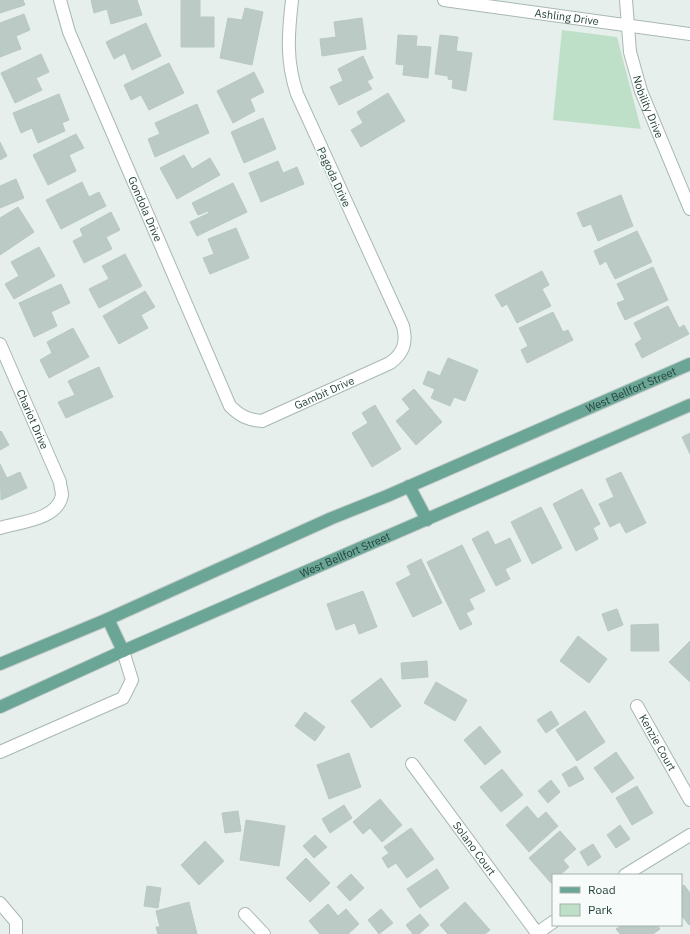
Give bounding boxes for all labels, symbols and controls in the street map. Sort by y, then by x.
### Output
street label: Ashling Drive [534,6,600,28]
street label: Nobility Drive [630,74,667,140]
street label: Pagoda Drive [314,145,354,209]
street label: Gondola Drive [125,174,165,244]
street label: West Bellfort Street [584,364,678,416]
street label: Gambit Drive [292,373,356,412]
street label: Chariot Drive [14,387,52,451]
street label: West Bellfort Street [298,529,392,580]
street label: Kenzie Court [636,712,679,773]
street label: Solano Court [450,819,499,878]
legend [552,874,682,926]
text: Road [588,882,616,897]
text: Park [588,902,613,917]

